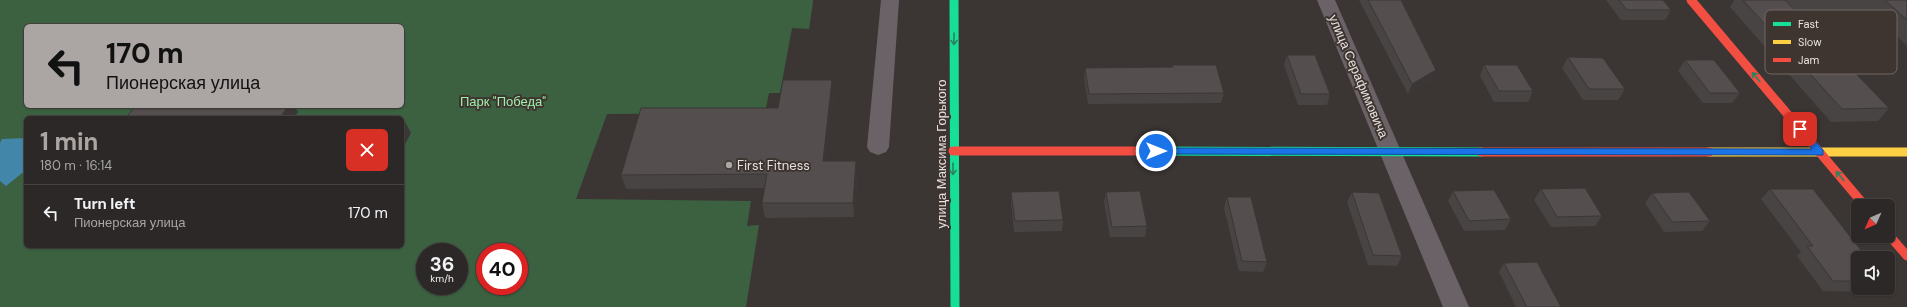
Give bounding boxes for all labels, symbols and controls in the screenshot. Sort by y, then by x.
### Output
legend [1765,10,1897,74]
street label: улица Серафимовича [1325,12,1393,141]
text: Fast [1798,17,1819,31]
one-way arrow [950,32,958,45]
text: 170 m [106,35,184,72]
text: Slow [1798,35,1822,49]
icon: left [40,40,92,92]
text: Jam [1798,53,1819,67]
text: Пионерская улица [106,71,260,95]
one-way arrow [1752,71,1761,82]
street label: улица Максима Горького [933,80,950,228]
park label: Парк "Победа" [460,93,546,110]
pin [1783,112,1817,146]
icon: arrive [1789,118,1811,140]
text: 1 min [40,126,98,157]
button: close [346,129,388,171]
position arrow [1135,130,1177,172]
text: 180 m · 16:14 [40,157,112,174]
place label: First Fitness [737,157,810,174]
marker: First Fitness [724,160,734,170]
one-way arrow [949,162,957,175]
one-way arrow [1835,171,1844,181]
text: Turn left [74,194,135,214]
north arrow [1851,199,1895,243]
map controls [1851,199,1895,295]
icon: left [40,202,62,224]
text: 170 m [348,203,388,223]
text: Пионерская улица [74,214,185,231]
speed limit sign: 40 [476,243,528,295]
text: 36 [430,251,454,277]
button: sound [1851,251,1895,295]
text: km/h [430,272,454,285]

